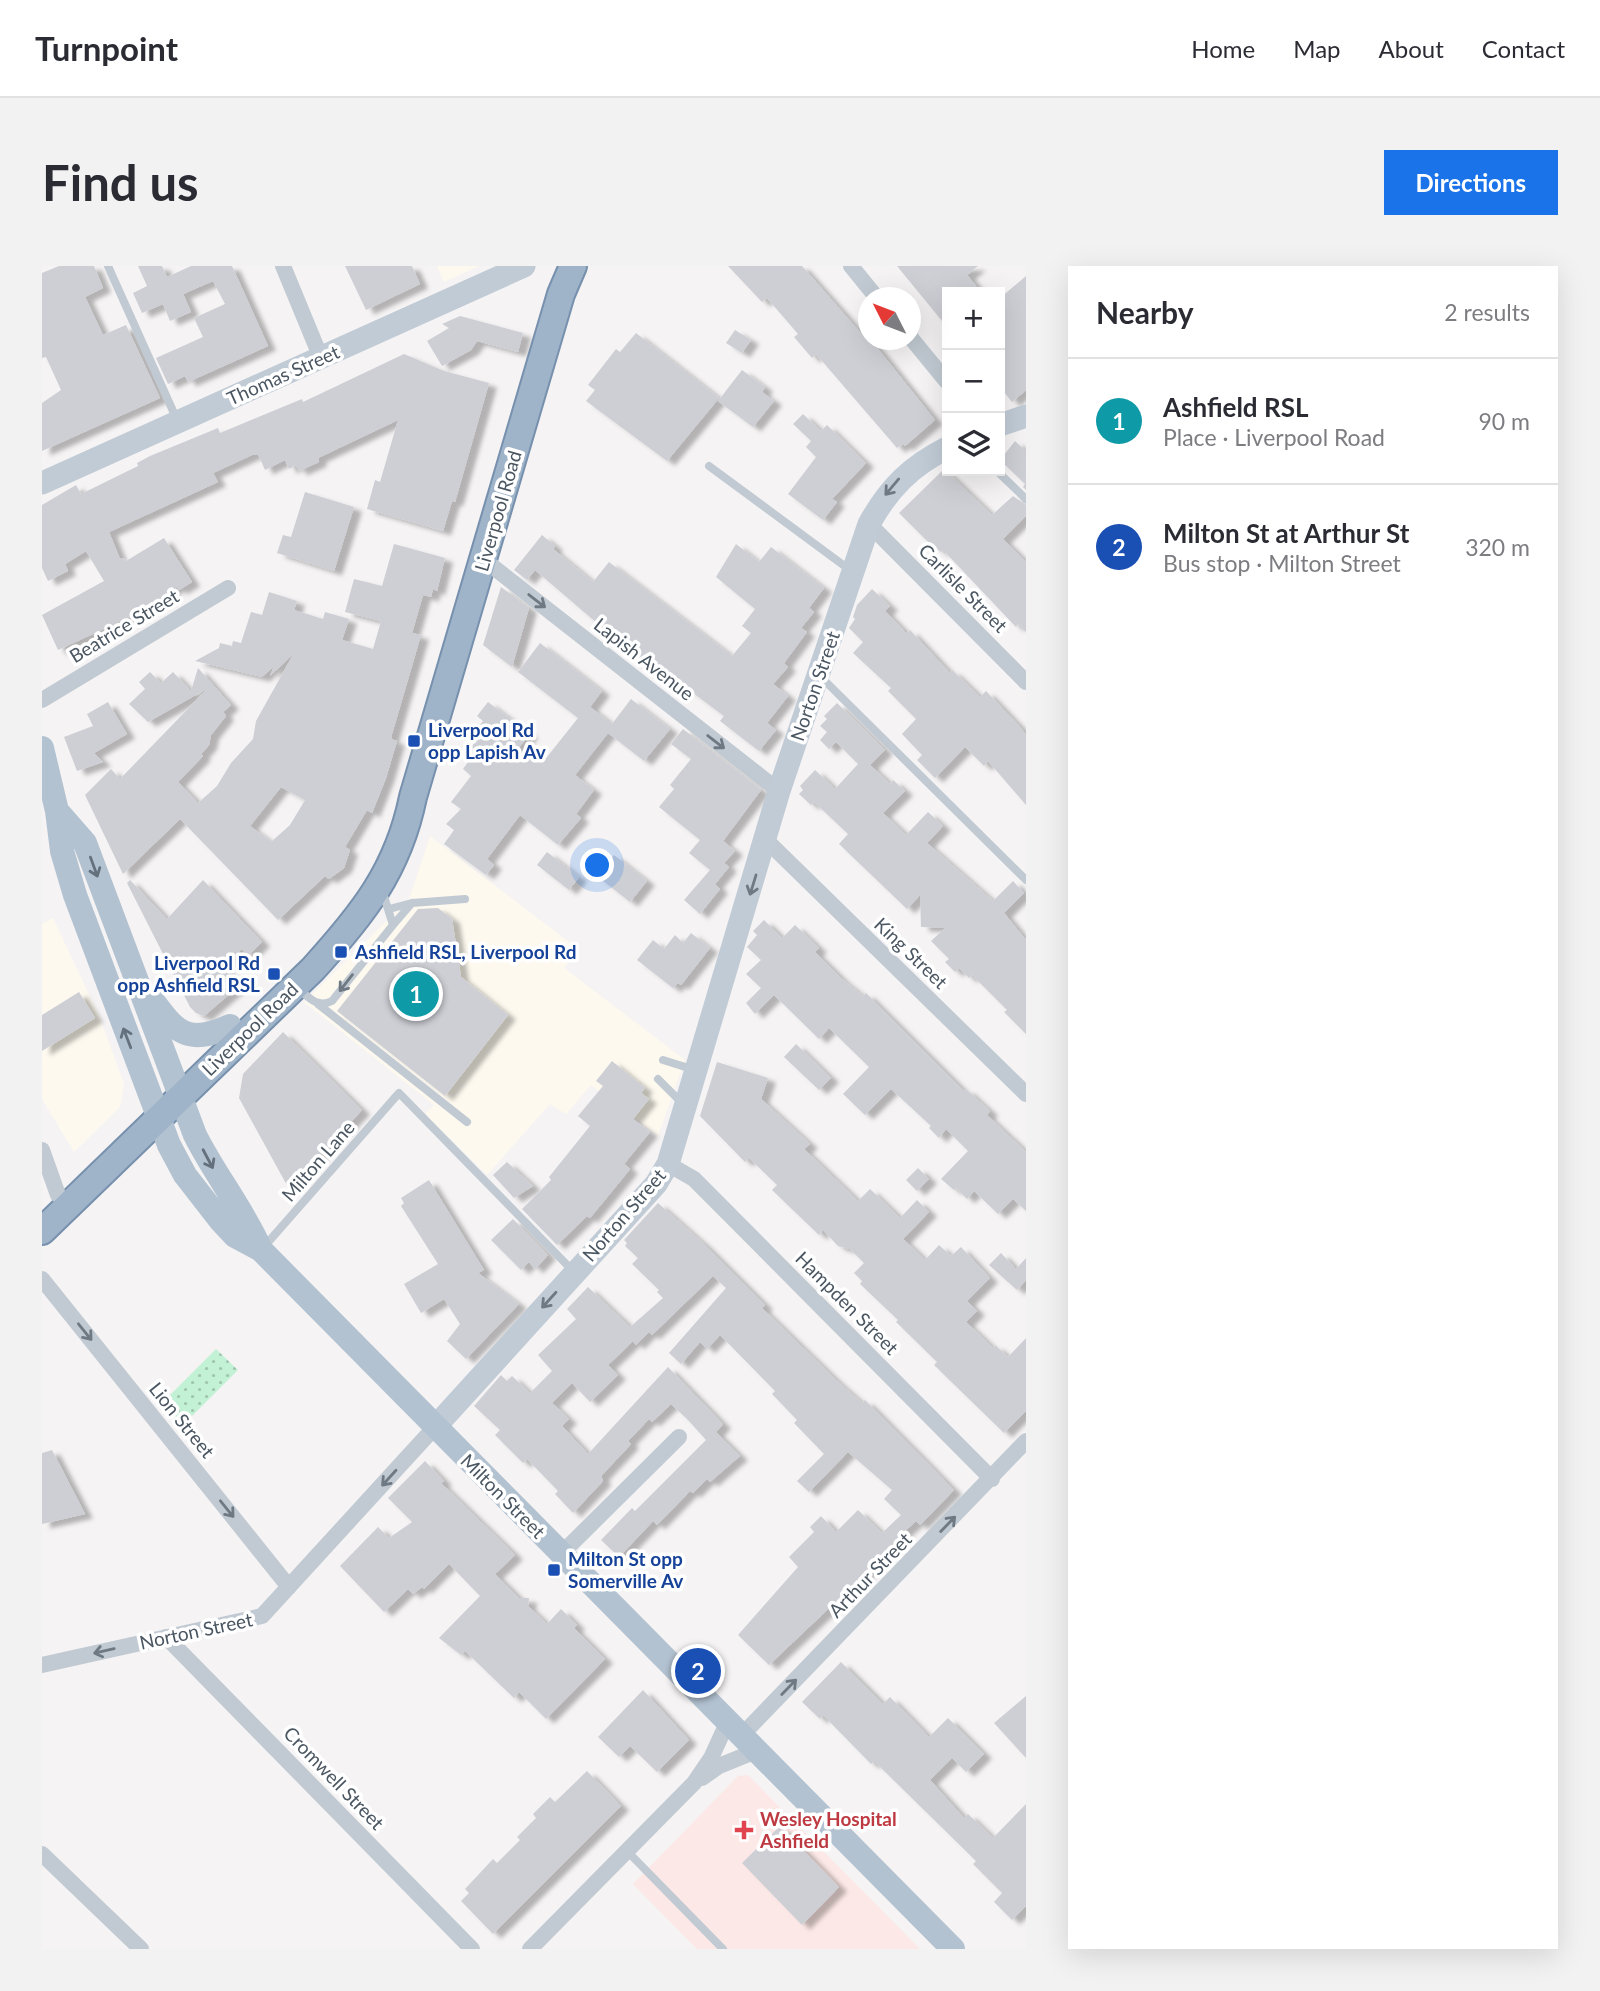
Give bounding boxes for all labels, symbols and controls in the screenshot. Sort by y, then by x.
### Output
text: Turnpoint [35,28,178,68]
text: Home [1191,34,1255,63]
text: Map [1293,34,1341,63]
text: About [1379,34,1444,63]
text: Contact [1482,34,1565,63]
button: Directions [1384,150,1558,215]
text: Find us [42,153,199,211]
north arrow [858,287,921,350]
map controls [942,287,1005,476]
button: + [942,287,1005,350]
text: Nearby [1096,294,1194,330]
text: 2 results [1444,298,1530,326]
street label: Thomas Street [223,339,343,410]
button: − [942,350,1005,413]
text: Ashfield RSL [1163,391,1308,423]
text: 1 [1112,407,1126,435]
text: 90 m [1479,407,1530,435]
button: layers [942,413,1005,476]
text: Place · Liverpool Road [1163,423,1385,451]
street label: Liverpool Road [469,448,526,574]
one-way arrow [885,478,901,496]
text: Milton St at Arthur St [1163,517,1409,549]
text: 2 [1112,533,1126,561]
text: 320 m [1465,533,1530,561]
street label: Carlisle Street [914,539,1013,637]
text: Bus stop · Milton Street [1163,549,1401,577]
street label: Beatrice Street [65,584,183,667]
one-way arrow [527,593,546,608]
street label: Lapish Avenue [590,612,699,705]
street label: Norton Street [785,628,844,744]
place label: Liverpool Rd opp Lapish Av [428,718,546,763]
marker: Liverpool Rd opp Lapish Av [406,733,422,749]
one-way arrow [706,734,725,749]
your location [580,848,614,882]
one-way arrow [89,855,101,877]
one-way arrow [745,874,758,896]
street label: King Street [870,912,953,993]
place label: Ashfield RSL, Liverpool Rd [354,940,576,963]
marker: Ashfield RSL, Liverpool Rd [333,944,349,960]
place label: Liverpool Rd opp Ashfield RSL [117,951,260,996]
marker: Liverpool Rd opp Ashfield RSL [266,966,282,982]
pin: 1 [393,968,439,1020]
one-way arrow [338,974,354,992]
street label: Liverpool Road [197,977,302,1080]
one-way arrow [119,1027,132,1049]
street label: Milton Lane [276,1116,359,1206]
one-way arrow [201,1148,215,1169]
street label: Norton Street [577,1164,670,1266]
street label: Hampden Street [791,1246,904,1359]
one-way arrow [541,1291,557,1309]
one-way arrow [77,1322,92,1340]
street label: Lion Street [145,1377,220,1462]
street label: Milton Street [456,1449,550,1543]
one-way arrow [381,1469,397,1487]
one-way arrow [219,1500,235,1518]
one-way arrow [940,1516,957,1533]
street label: Arthur Street [823,1527,916,1622]
place label: Milton St opp Somerville Av [568,1547,683,1592]
marker: Milton St opp Somerville Av [546,1562,562,1578]
street label: Norton Street [137,1607,255,1654]
one-way arrow [93,1645,116,1658]
pin: 2 [675,1645,721,1697]
one-way arrow [781,1679,798,1696]
street label: Cromwell Street [279,1721,389,1834]
place label: Wesley Hospital Ashfield [759,1807,897,1852]
marker: Wesley Hospital Ashfield [734,1820,754,1840]

